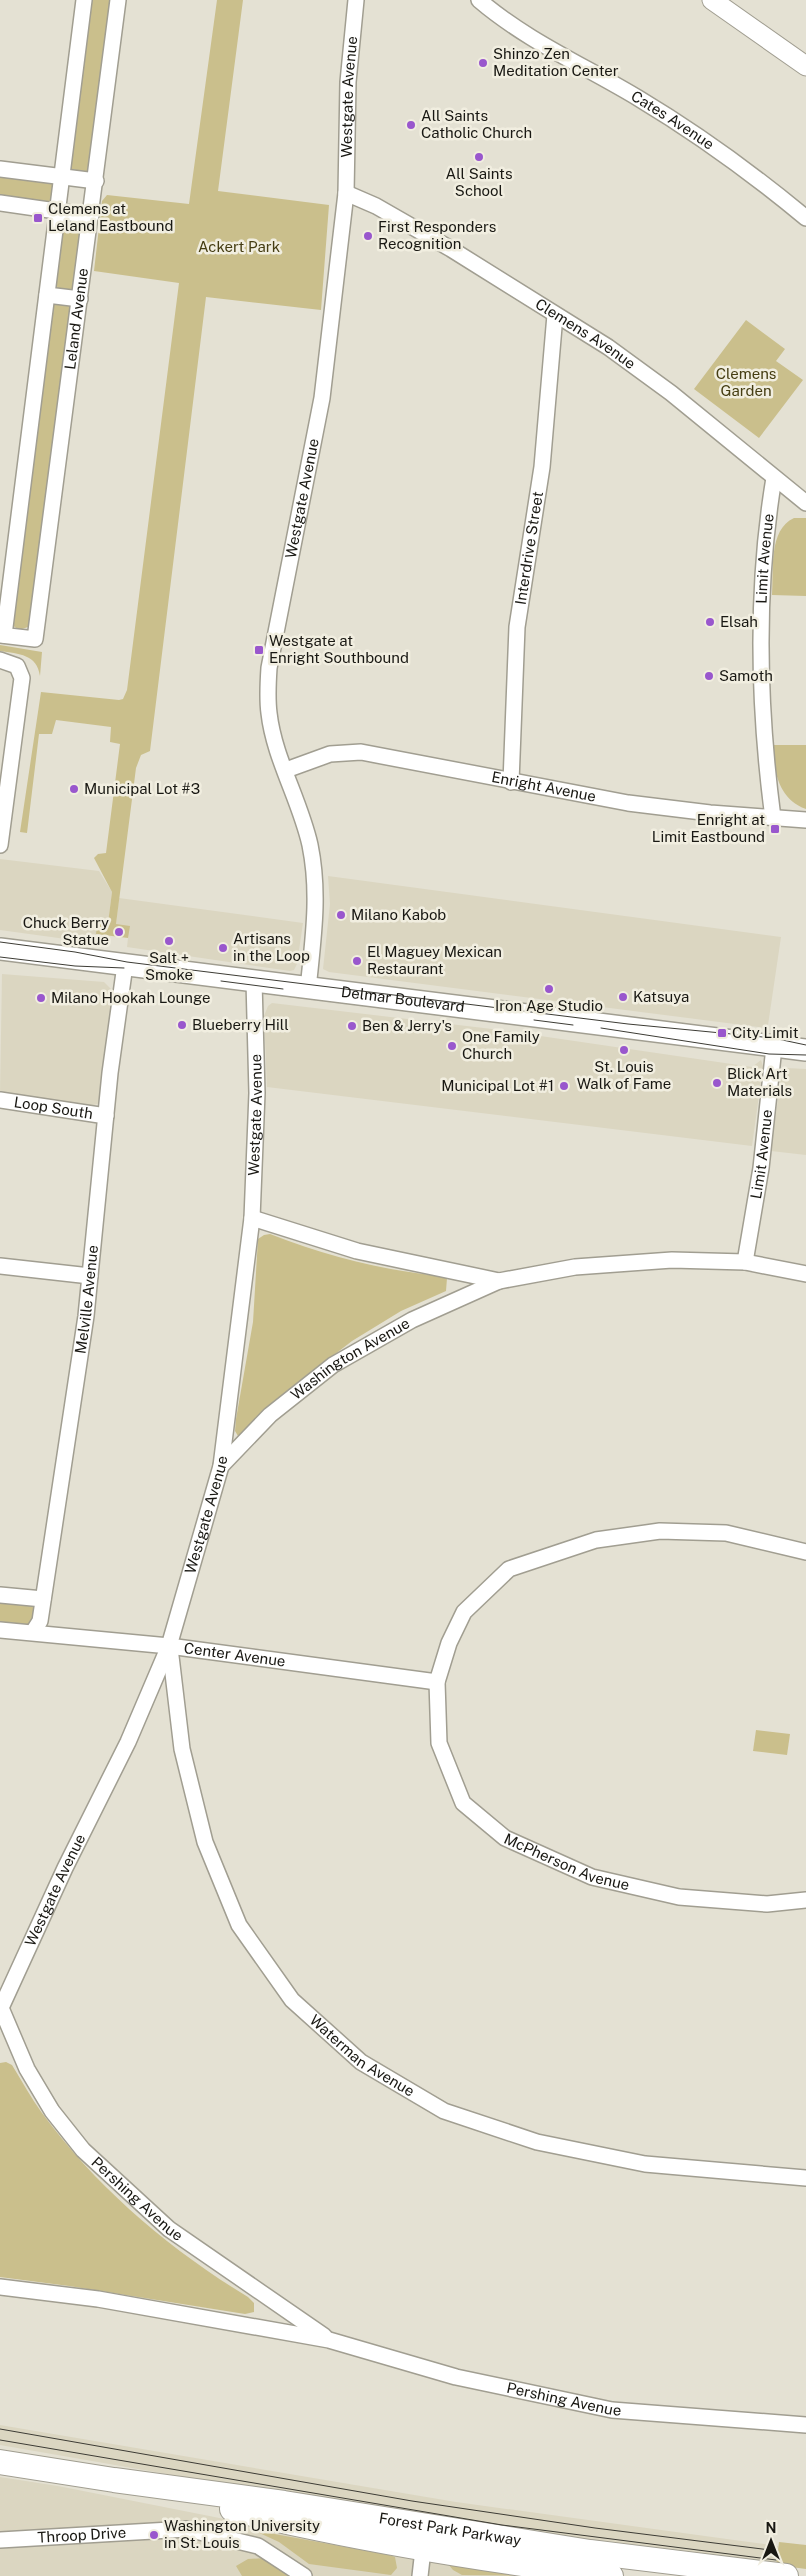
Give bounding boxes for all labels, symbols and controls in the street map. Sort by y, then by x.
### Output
street label: Westgate Avenue [338,35,360,158]
place label: Shinzo Zen Meditation Center [493,45,619,79]
marker: Shinzo Zen Meditation Center [477,57,489,69]
street label: Cates Avenue [628,87,717,153]
place label: All Saints Catholic Church [421,107,532,141]
marker: All Saints Catholic Church [405,119,417,131]
marker: All Saints School [473,151,485,163]
place label: All Saints School [446,165,513,199]
place label: Clemens at Leland Eastbound [48,200,173,234]
marker: Clemens at Leland Eastbound [32,212,44,224]
place label: First Responders Recognition [378,218,496,252]
marker: First Responders Recognition [362,230,374,242]
park label: Ackert Park [198,238,280,255]
street label: Leland Avenue [61,267,91,371]
street label: Clemens Avenue [532,295,639,372]
park label: Clemens Garden [716,365,776,399]
street label: Westgate Avenue [282,437,322,560]
street label: Interdrive Street [512,490,546,606]
street label: Limit Avenue [752,513,777,604]
place label: Elsah [720,613,758,630]
marker: Elsah [704,616,716,628]
place label: Westgate at Enright Southbound [269,632,409,666]
marker: Westgate at Enright Southbound [253,644,265,656]
place label: Samoth [719,667,773,684]
marker: Samoth [703,670,715,682]
street label: Enright Avenue [490,768,598,805]
place label: Municipal Lot #3 [84,780,200,797]
marker: Municipal Lot #3 [68,783,80,795]
place label: Enright at Limit Eastbound [652,811,765,845]
marker: Enright at Limit Eastbound [769,823,781,835]
place label: Milano Kabob [351,906,446,923]
marker: Milano Kabob [335,909,347,921]
place label: Chuck Berry Statue [23,914,109,948]
marker: Chuck Berry Statue [113,926,125,938]
place label: Artisans in the Loop [233,930,310,964]
marker: Salt + Smoke [163,935,175,947]
marker: Artisans in the Loop [217,942,229,954]
place label: El Maguey Mexican Restaurant [367,943,502,977]
place label: Salt + Smoke [145,949,193,983]
marker: El Maguey Mexican Restaurant [351,955,363,967]
street label: Delmar Boulevard [340,983,466,1015]
marker: Iron Age Studio [543,983,555,995]
place label: Katsuya [633,988,689,1005]
place label: Milano Hookah Lounge [51,989,211,1006]
marker: Katsuya [617,991,629,1003]
marker: Milano Hookah Lounge [35,992,47,1004]
place label: Iron Age Studio [495,997,603,1014]
place label: Blueberry Hill [192,1016,289,1033]
place label: Ben & Jerry's [362,1017,452,1034]
marker: Blueberry Hill [176,1019,188,1031]
marker: Ben & Jerry's [346,1020,358,1032]
place label: City Limit [732,1024,799,1041]
marker: City Limit [716,1027,728,1039]
place label: One Family Church [462,1028,540,1062]
marker: One Family Church [446,1040,458,1052]
marker: St. Louis Walk of Fame [618,1044,630,1056]
street label: Westgate Avenue [245,1054,265,1176]
place label: St. Louis Walk of Fame [577,1058,671,1092]
place label: Blick Art Materials [727,1065,792,1099]
place label: Municipal Lot #1 [441,1077,554,1094]
marker: Blick Art Materials [711,1077,723,1089]
marker: Municipal Lot #1 [558,1080,570,1092]
street label: Loop South [13,1093,94,1122]
street label: Limit Avenue [747,1109,775,1200]
street label: Melville Avenue [71,1244,101,1355]
street label: Washington Avenue [287,1314,412,1403]
street label: Westgate Avenue [181,1455,230,1576]
street label: Center Avenue [183,1639,287,1670]
street label: McPherson Avenue [501,1830,631,1893]
street label: Westgate Avenue [21,1831,89,1949]
street label: Waterman Avenue [306,2011,418,2100]
street label: Pershing Avenue [88,2153,186,2244]
street label: Pershing Avenue [505,2379,622,2419]
street label: Forest Park Parkway [378,2509,522,2549]
north arrow [746,2516,796,2566]
place label: Washington University in St. Louis [164,2517,320,2551]
text: N [766,2520,776,2536]
street label: Throop Drive [37,2524,127,2546]
marker: Washington University in St. Louis [148,2529,160,2541]

